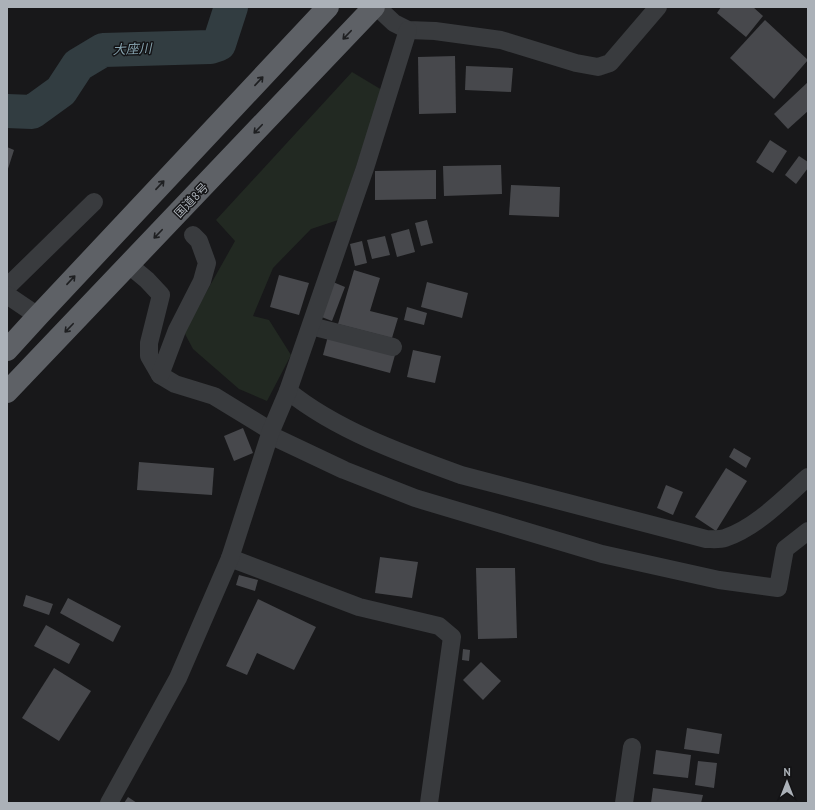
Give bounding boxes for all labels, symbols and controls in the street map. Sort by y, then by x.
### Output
one-way arrow [342,30,352,40]
water label: 大座川 [112,40,154,58]
one-way arrow [254,76,264,86]
one-way arrow [254,124,263,134]
street label: 国道8号 [171,179,211,221]
one-way arrow [156,180,165,191]
one-way arrow [154,229,163,239]
one-way arrow [66,275,76,285]
one-way arrow [64,323,73,333]
north arrow [767,762,807,802]
text: N [783,765,791,779]

